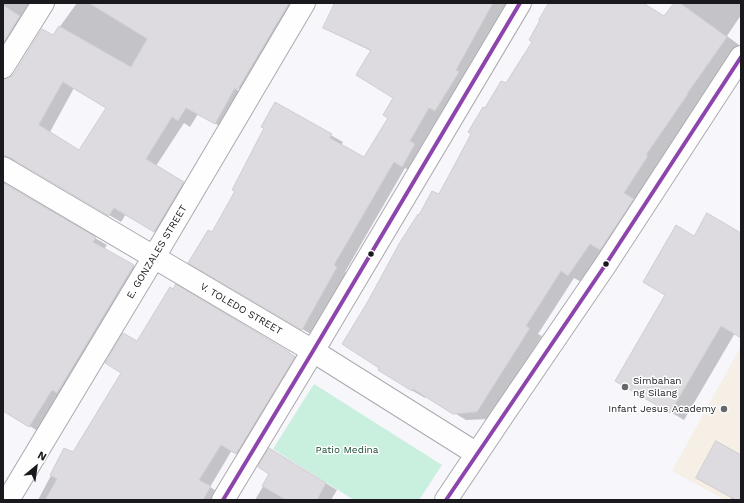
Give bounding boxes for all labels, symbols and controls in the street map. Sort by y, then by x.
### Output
street label: E. GONZALES STREET [124,203,190,301]
unlabelled marker [366,249,376,259]
unlabelled marker [601,259,611,269]
street label: V. TOLEDO STREET [198,281,284,337]
place label: Simbahan ng Silang [633,375,682,398]
marker: Simbahan ng Silang [620,382,630,392]
place label: Infant Jesus Academy [608,403,716,415]
marker: Infant Jesus Academy [719,404,729,414]
park label: Patio Medina [316,444,378,456]
north arrow [16,447,56,487]
text: N [35,448,49,464]

